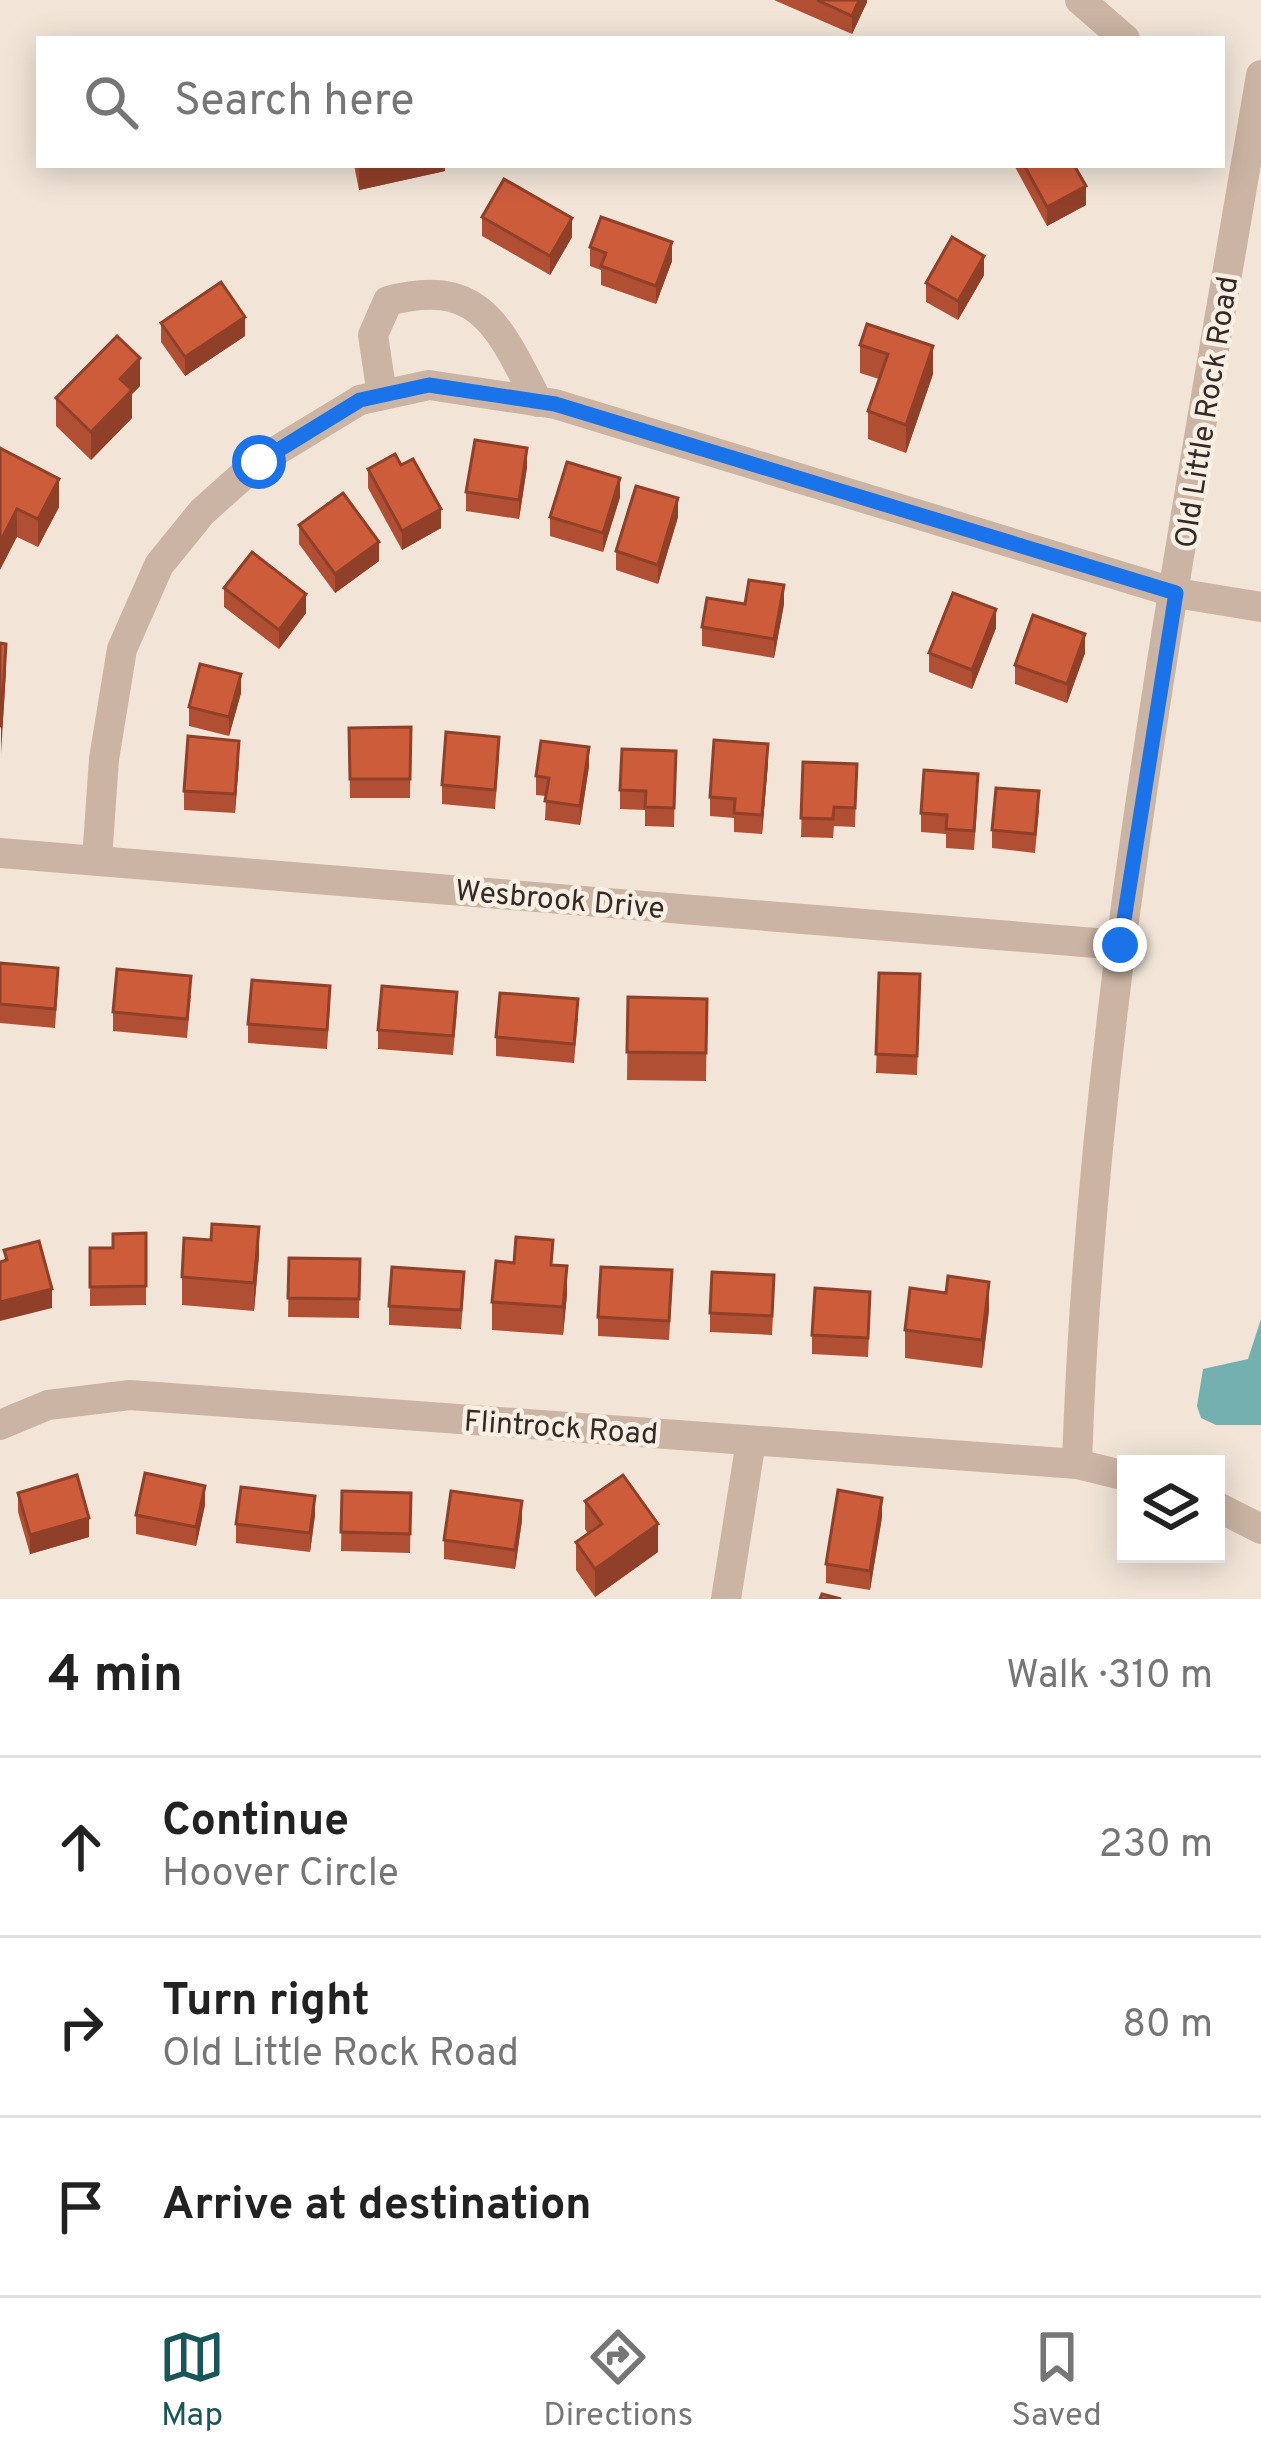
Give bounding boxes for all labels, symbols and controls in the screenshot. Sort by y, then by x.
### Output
search box [36,36,1225,168]
icon: search [78,69,144,135]
text: Search here [174,74,414,131]
street label: Old Little Rock Road [1169,274,1248,551]
route start [232,435,286,489]
street label: Wesbrook Drive [453,874,666,929]
route end [1093,918,1147,972]
street label: Flintrock Road [463,1404,659,1455]
map controls [1117,1455,1225,1563]
button: layers [1117,1455,1225,1563]
text: 4 min [48,1645,183,1710]
text: Walk · 310 m [1006,1653,1213,1702]
text: Continue [162,1794,349,1851]
icon: ahead [48,1814,114,1880]
text: 230 m [1099,1822,1213,1871]
text: Hoover Circle [162,1851,399,1900]
text: Turn right [162,1974,370,2031]
icon: right [48,1994,114,2060]
text: 80 m [1122,2002,1213,2051]
text: Old Little Rock Road [162,2031,519,2080]
icon: arrive [48,2174,114,2240]
text: Arrive at destination [162,2178,592,2235]
tab: Map [159,2324,225,2438]
tab: Directions [543,2324,693,2438]
tab: Saved [1011,2324,1102,2438]

